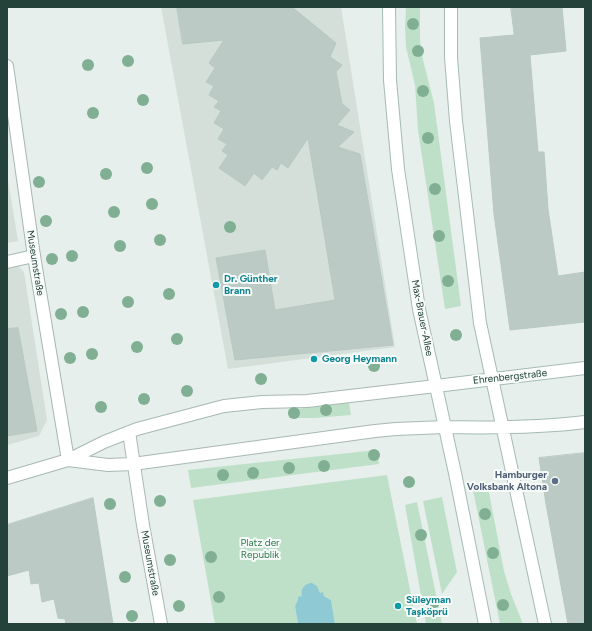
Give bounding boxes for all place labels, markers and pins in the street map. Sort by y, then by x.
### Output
place label: Dr. Günther Brann [224,273,277,296]
marker: Dr. Günther Brann [211,280,221,290]
place label: Georg Heymann [322,353,397,365]
marker: Georg Heymann [309,354,319,364]
place label: Hamburger Volksbank Altona [467,469,547,492]
marker: Hamburger Volksbank Altona [550,476,560,486]
place label: Süleyman Taşköprü [406,594,451,618]
marker: Süleyman Taşköprü [393,601,403,611]

